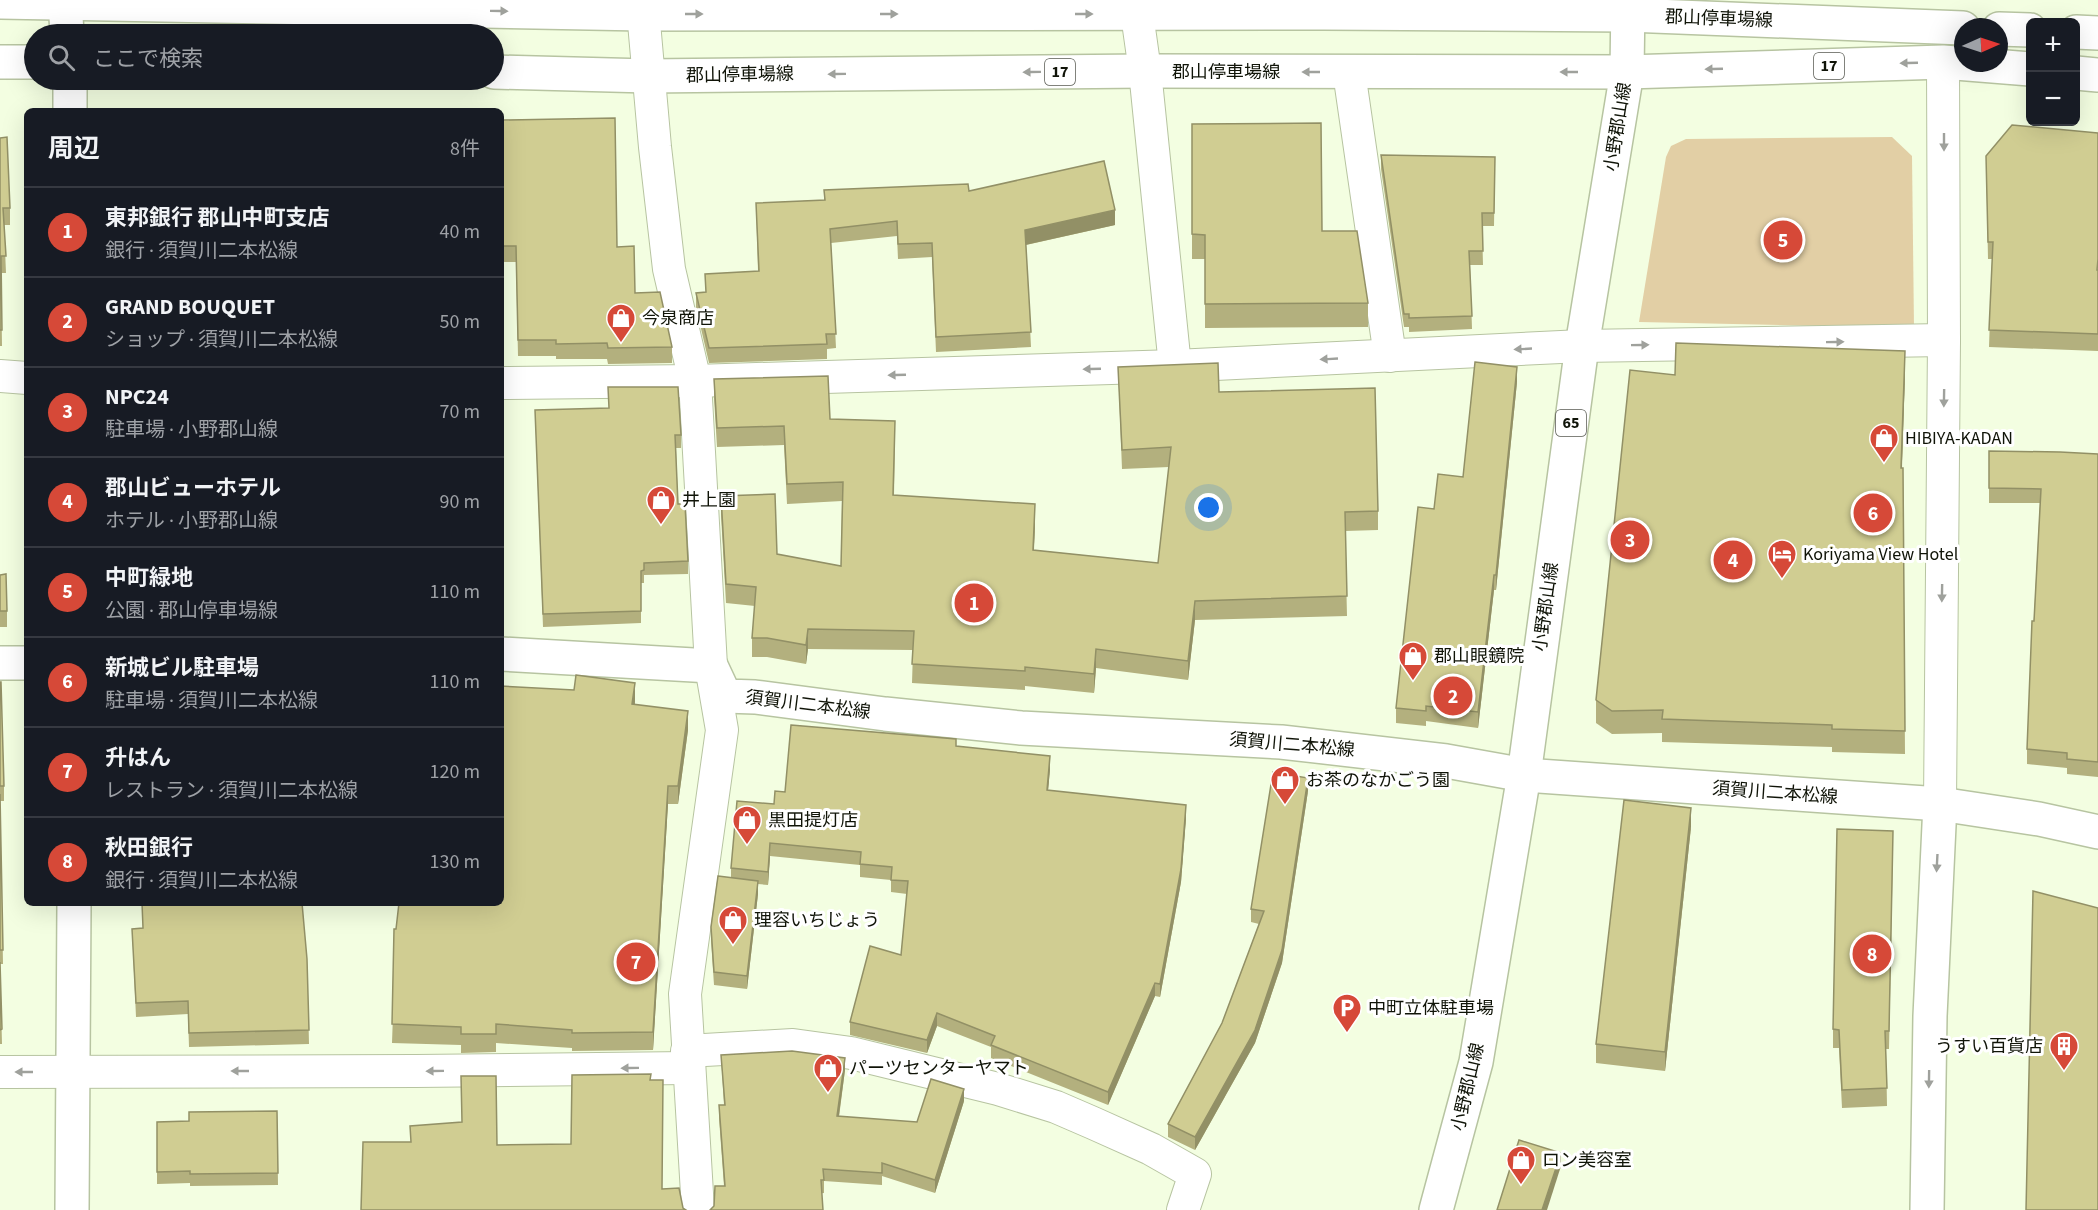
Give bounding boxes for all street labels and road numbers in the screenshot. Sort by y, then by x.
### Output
street label: 郡山停車場線 [1665,5,1773,33]
road number: 17 [1814,53,1844,79]
road number: 17 [1045,59,1075,85]
street label: 郡山停車場線 [1172,60,1280,85]
street label: 郡山停車場線 [686,62,794,88]
street label: 小野郡山線 [1599,81,1637,173]
road number: 65 [1556,410,1586,436]
street label: 小野郡山線 [1527,561,1565,653]
street label: 須賀川二本松線 [744,685,872,725]
street label: 須賀川二本松線 [1228,727,1356,763]
street label: 須賀川二本松線 [1711,776,1839,810]
street label: 小野郡山線 [1446,1040,1490,1134]

